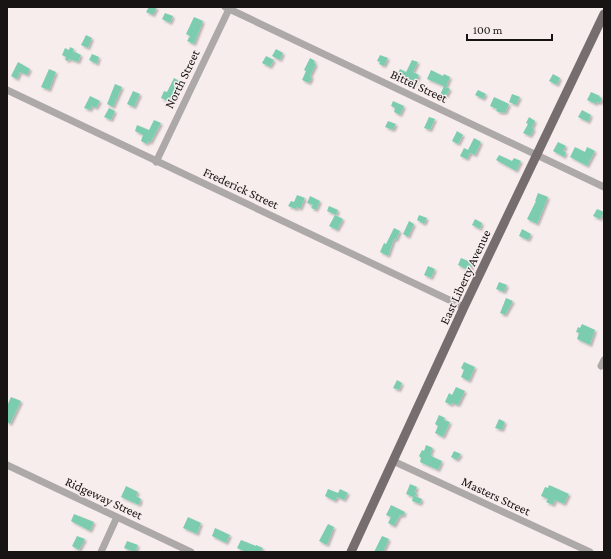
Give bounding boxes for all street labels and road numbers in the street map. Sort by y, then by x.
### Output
street label: North Street [161,46,203,111]
street label: Bittel Street [388,66,450,106]
street label: Frederick Street [201,164,282,212]
street label: East Liberty Avenue [436,227,494,327]
street label: Masters Street [459,473,533,519]
street label: Ridgeway Street [63,474,146,523]

